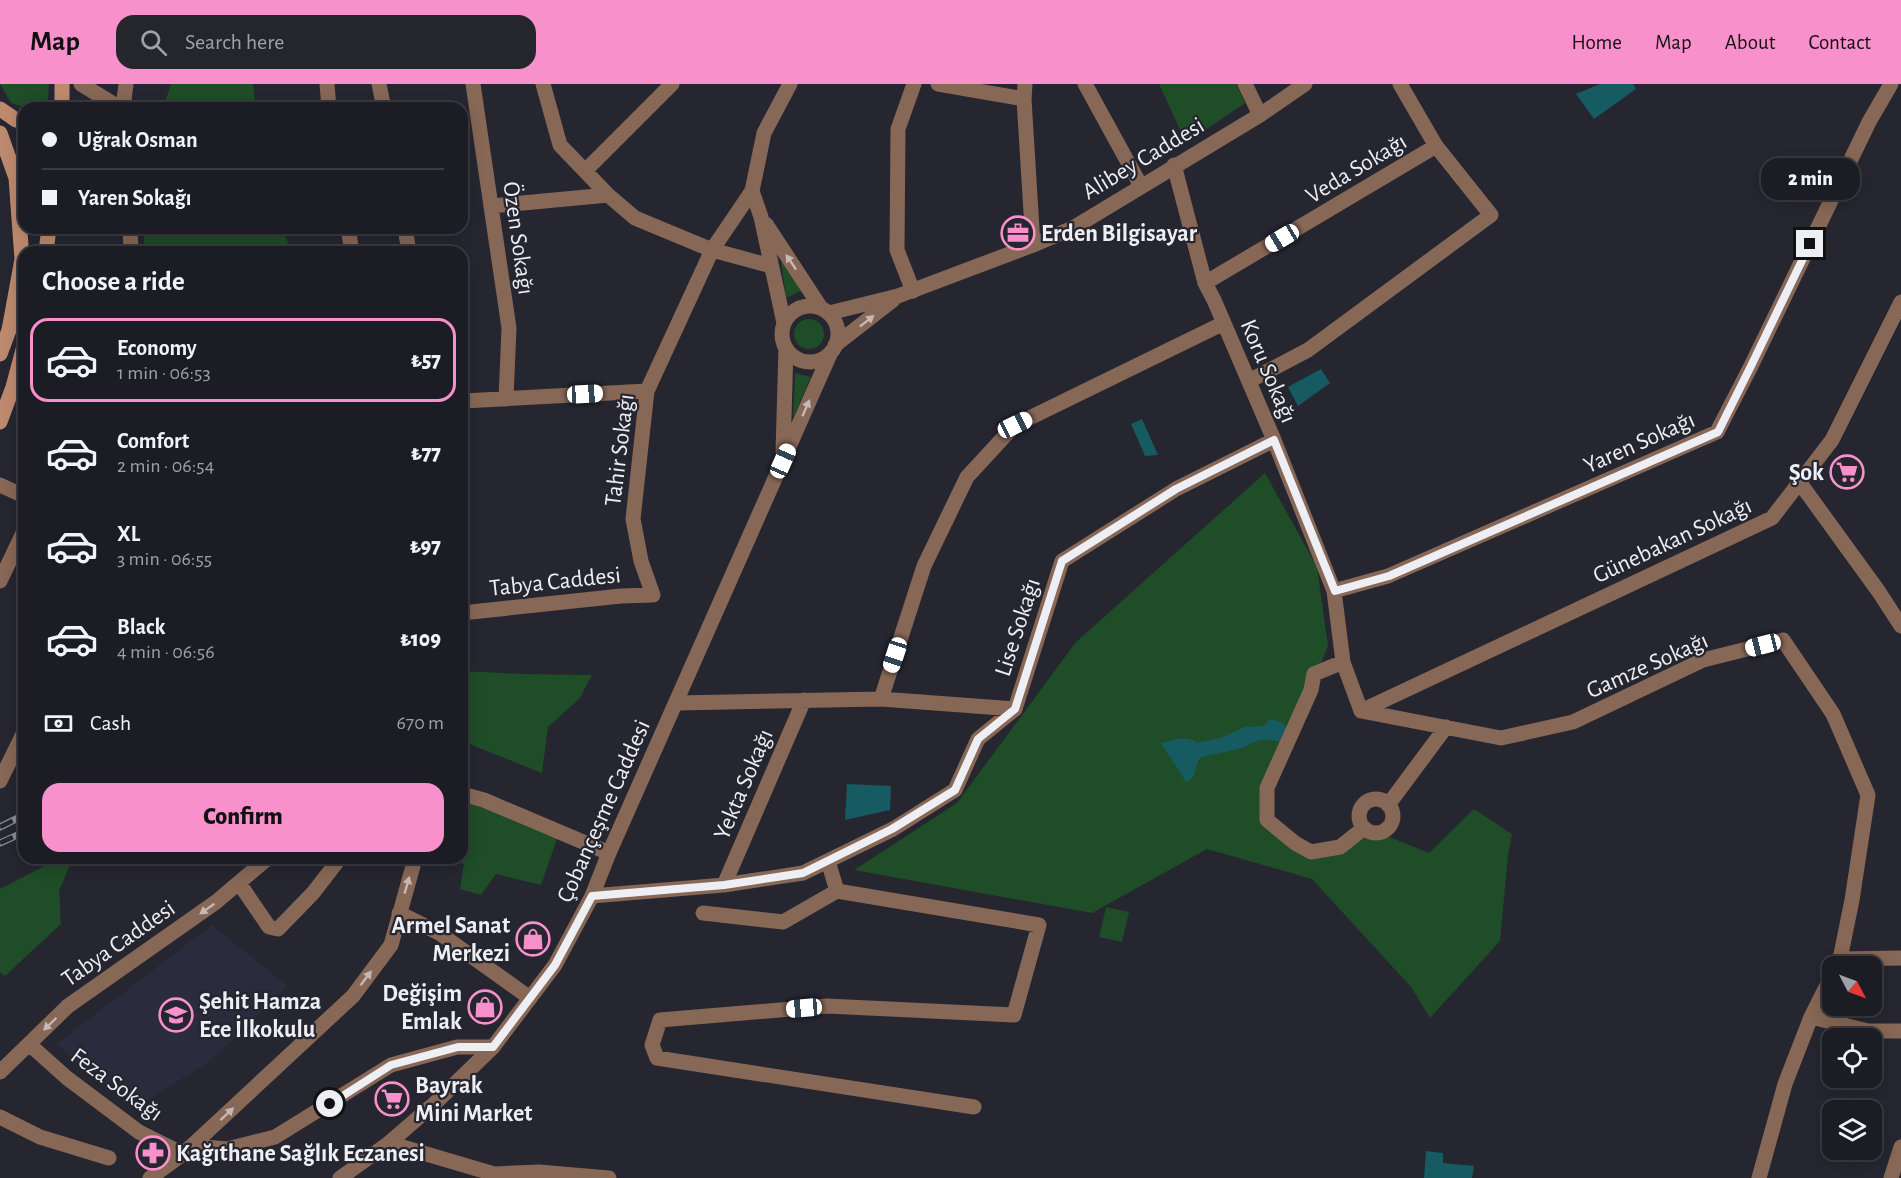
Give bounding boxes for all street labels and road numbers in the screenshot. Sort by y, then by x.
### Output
street label: Alibey Caddesi [1078,113,1209,205]
street label: Veda Sokağı [1302,130,1411,208]
street label: Özen Sokağı [498,180,539,296]
street label: Koru Sokağı [1236,316,1301,427]
street label: Tahir Sokağı [601,393,639,508]
street label: Yaren Sokağı [1580,408,1699,478]
street label: Günebakan Sokağı [1589,494,1756,588]
street label: Tabya Caddesi [488,563,622,601]
street label: Lise Sokağı [991,575,1045,679]
street label: Gamze Sokağı [1583,628,1712,703]
street label: Çobançeşme Caddesi [553,717,655,906]
street label: Yekta Sokağı [710,726,778,843]
street label: Tabya Caddesi [57,896,180,992]
street label: Feza Sokağı [66,1044,167,1126]

